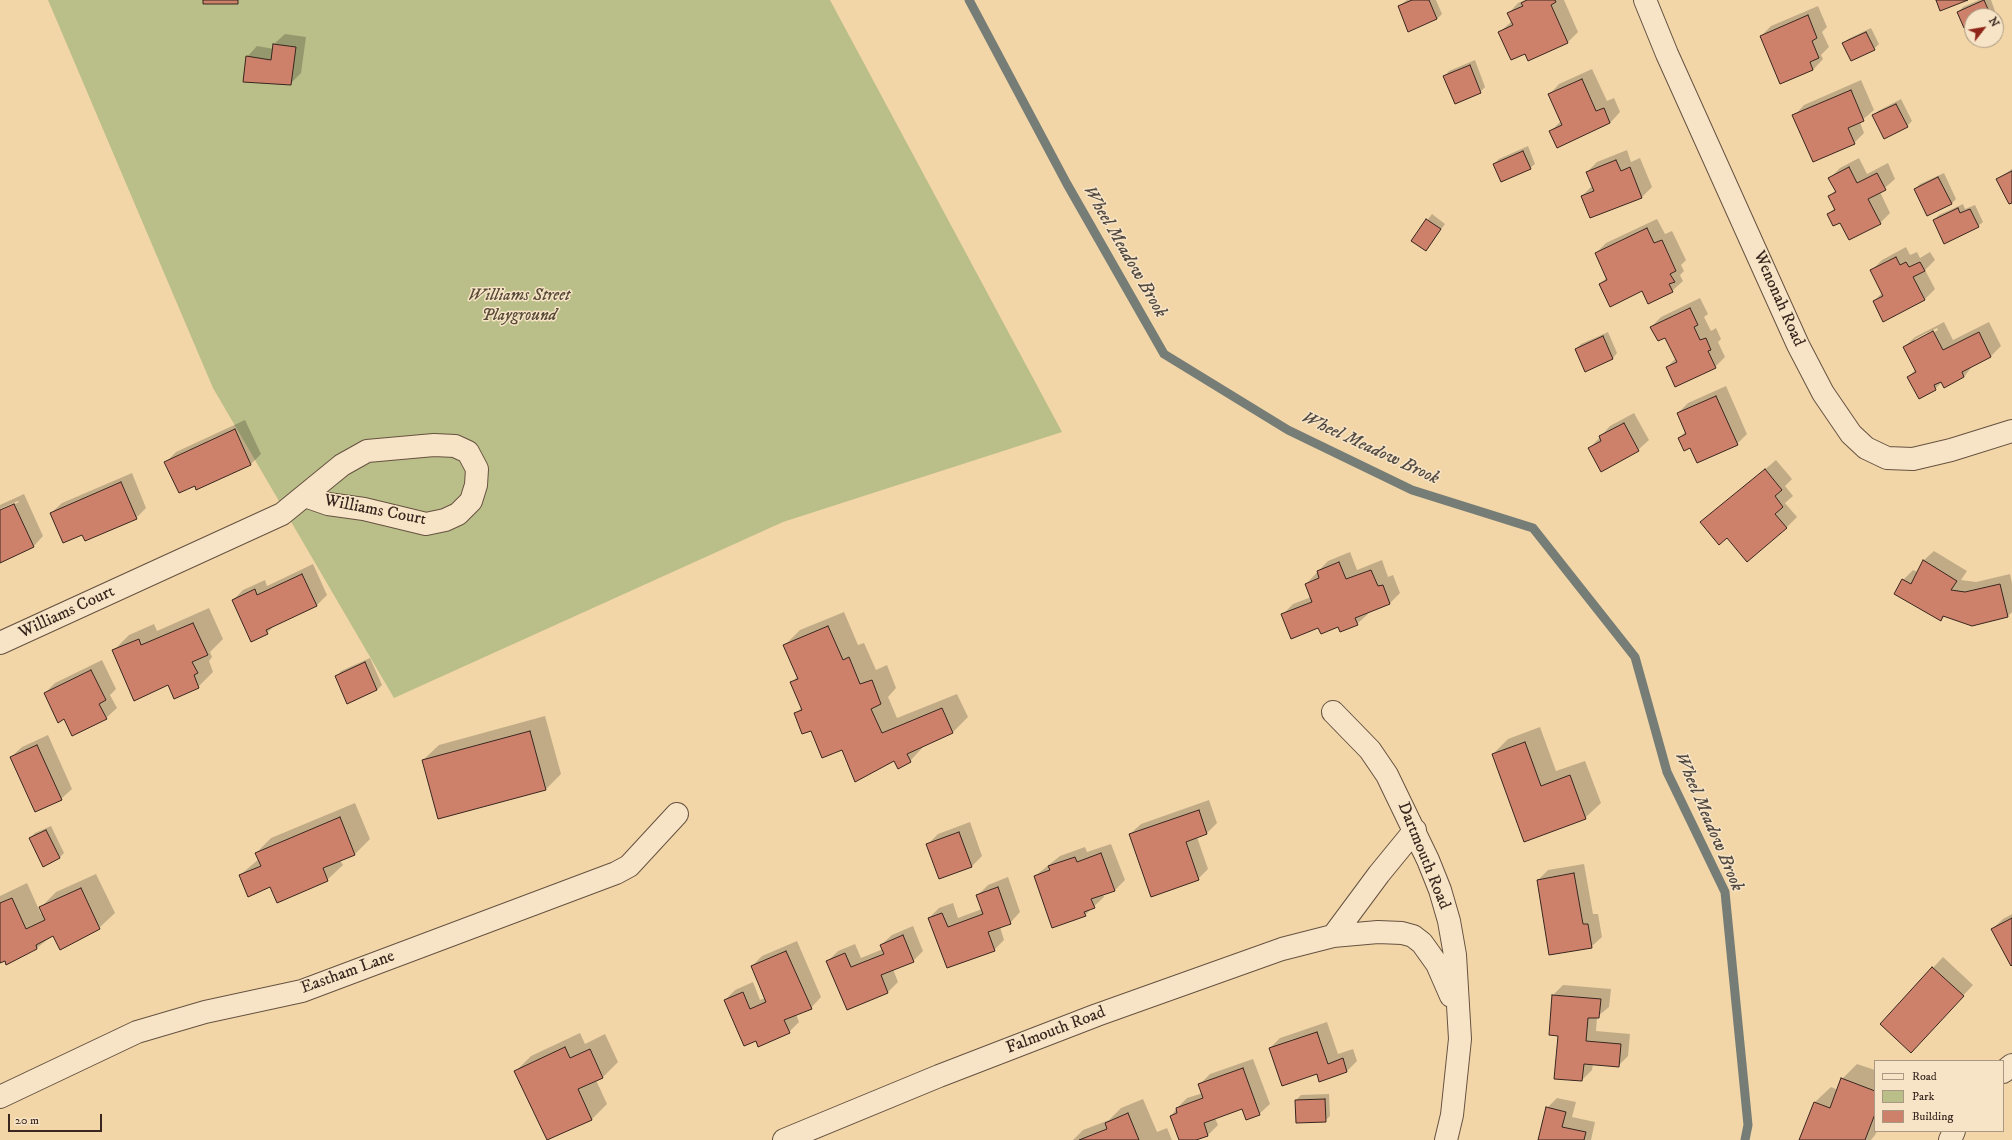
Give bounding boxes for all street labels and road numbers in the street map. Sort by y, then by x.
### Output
street label: Wenonah Road [1748,248,1808,350]
street label: Williams Court [322,491,428,531]
street label: Williams Court [16,582,118,644]
street label: Dartmouth Road [1392,799,1454,913]
street label: Eastham Lane [298,947,398,999]
street label: Falmouth Road [1003,1003,1109,1059]

